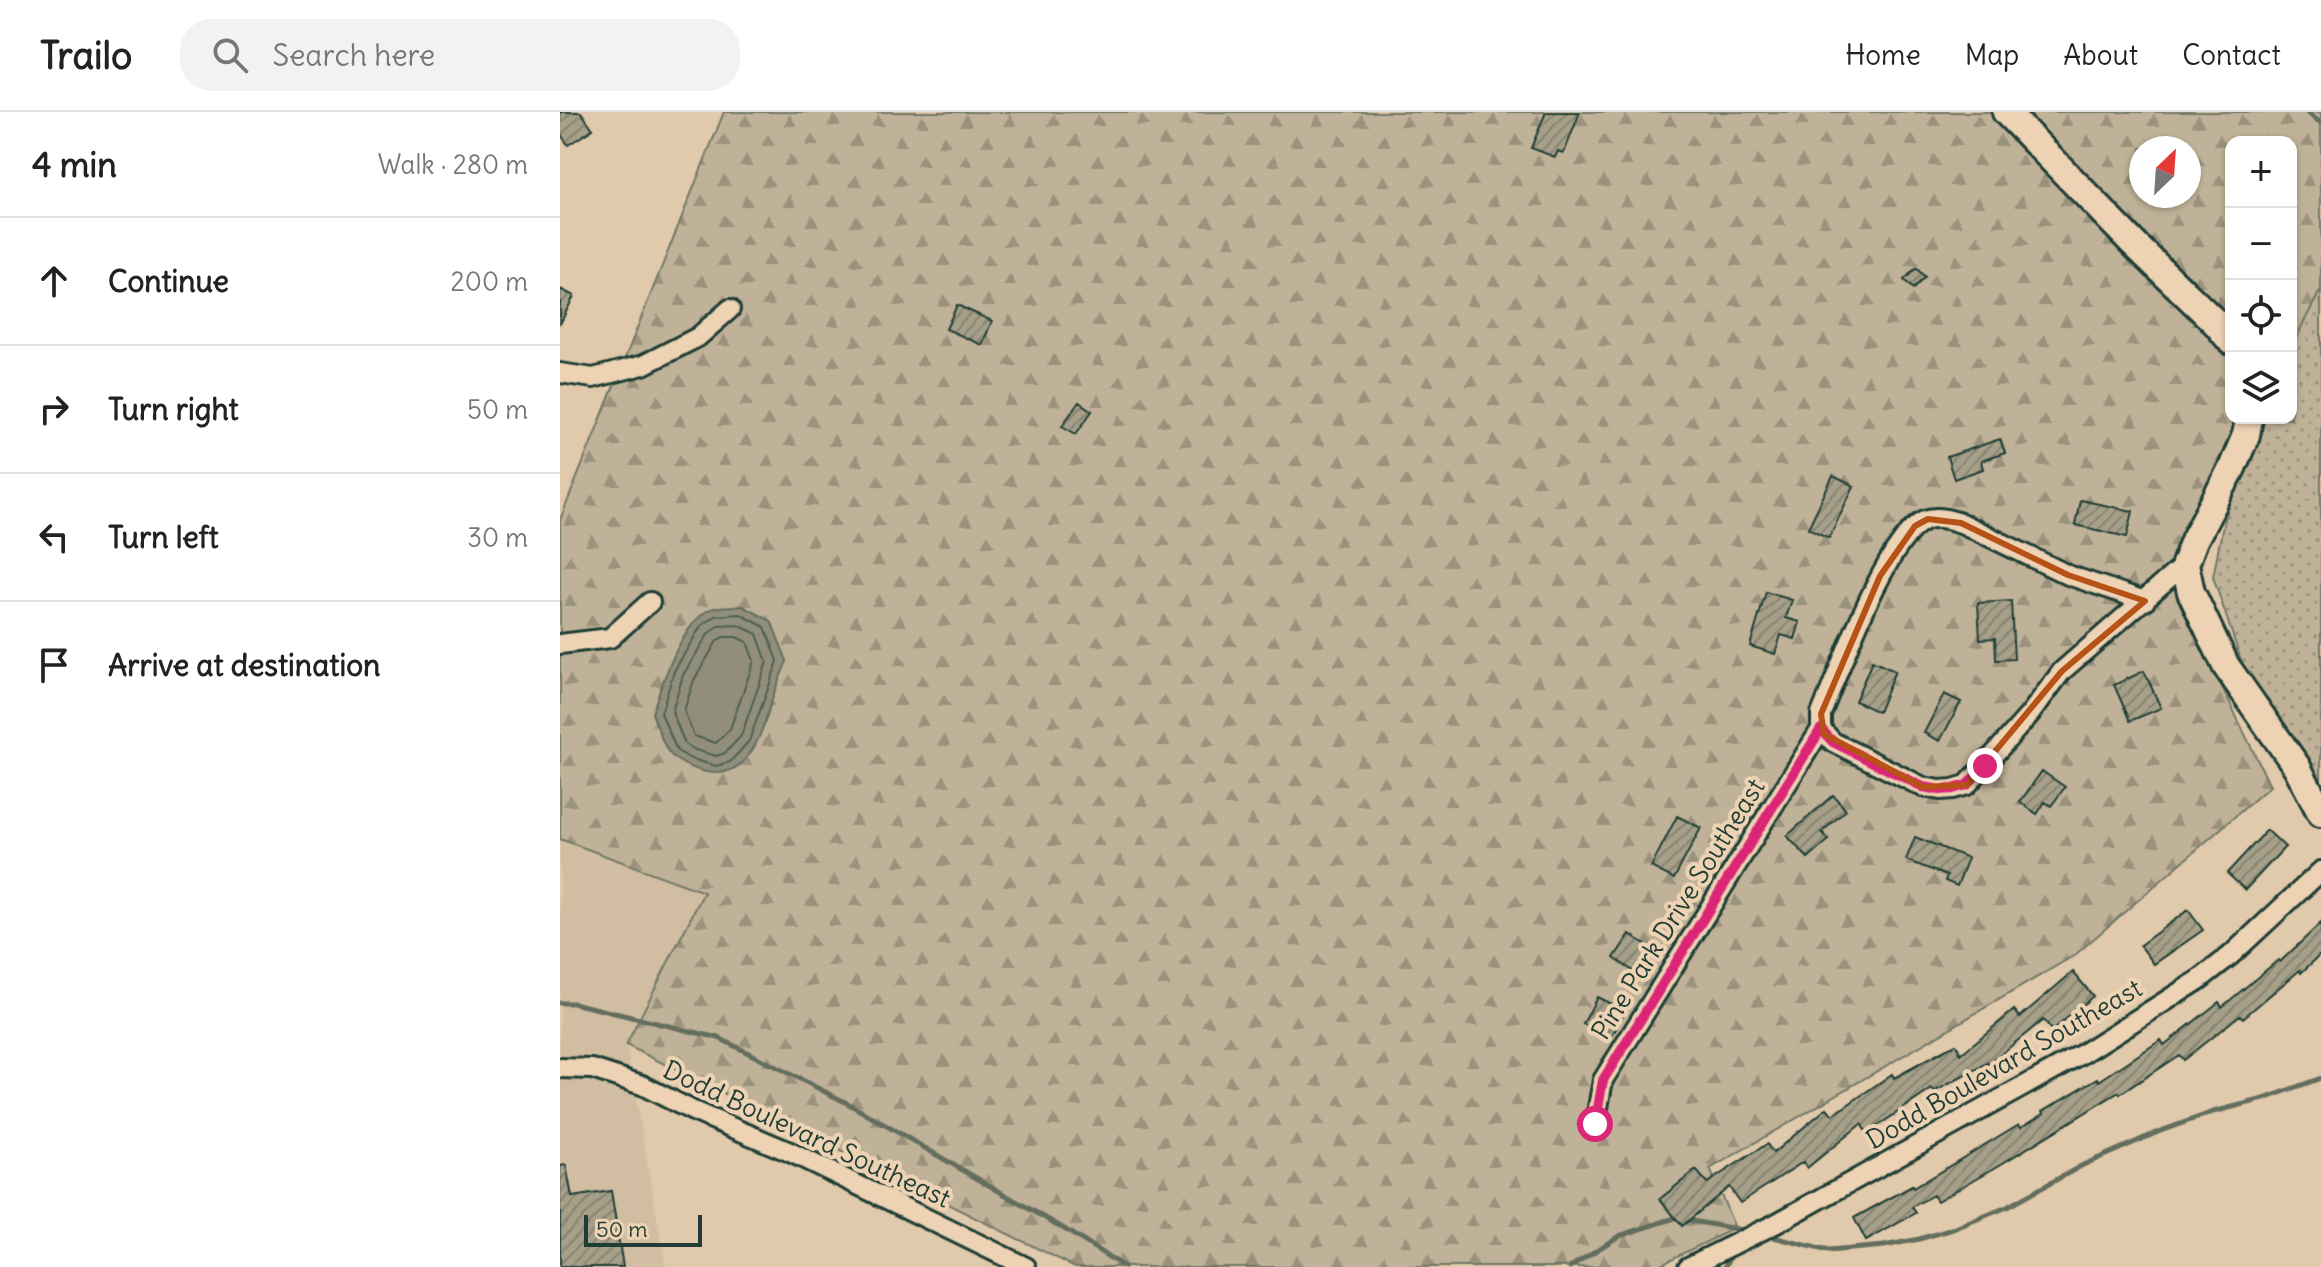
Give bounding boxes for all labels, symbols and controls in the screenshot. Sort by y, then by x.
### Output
search box [180,19,740,91]
text: Trailo [40,32,132,79]
icon: search [208,33,252,77]
text: Search here [272,36,435,74]
text: Home [1845,37,1921,73]
text: Map [1965,37,2019,73]
text: About [2063,37,2138,73]
text: Contact [2182,37,2281,73]
north arrow [2129,136,2201,208]
map controls [2225,136,2297,424]
button: + [2225,136,2297,208]
text: 4 min [32,143,117,186]
text: Walk · 280 m [378,148,528,181]
button: − [2225,208,2297,280]
icon: ahead [32,259,76,303]
text: Continue [108,262,229,300]
text: 200 m [451,265,528,298]
button: locate [2225,280,2297,352]
button: layers [2225,352,2297,424]
icon: right [32,387,76,431]
text: Turn right [108,390,239,428]
text: 50 m [467,393,528,426]
icon: left [32,515,76,559]
text: Turn left [108,518,219,556]
text: 30 m [467,521,528,554]
icon: arrive [32,643,76,687]
text: Arrive at destination [108,646,380,684]
route end [1967,748,2003,784]
street label: Pine Park Drive Southeast [1584,772,1772,1045]
street label: Dodd Boulevard Southeast [1860,971,2148,1156]
street label: Dodd Boulevard Southeast [658,1052,956,1215]
route start [1577,1106,1613,1142]
scale bar [584,1211,702,1247]
text: 50 m [596,1215,648,1243]

